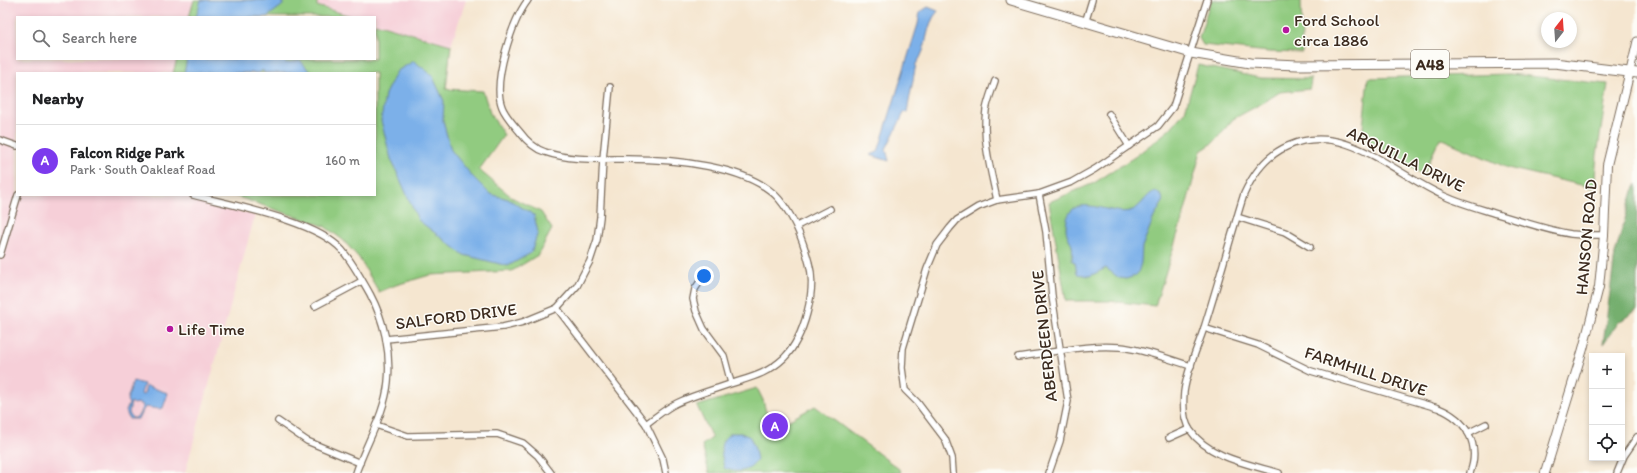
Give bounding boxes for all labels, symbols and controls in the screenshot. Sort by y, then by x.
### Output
place label: Ford School circa 1886 [1294,10,1380,50]
north arrow [1541,12,1577,48]
search box [16,16,376,60]
marker: Ford School circa 1886 [1281,25,1291,35]
icon: search [30,27,52,49]
text: Search here [62,29,137,47]
road number: A48 [1411,50,1449,78]
text: Nearby [32,88,84,108]
street label: ARQUILLA DRIVE [1344,122,1468,196]
text: Falcon Ridge Park [70,144,185,162]
text: A [41,153,49,168]
text: 160 m [325,153,360,168]
text: Park · South Oakleaf Road [70,162,215,177]
street label: HANSON ROAD [1571,178,1601,296]
your location [694,266,714,286]
street label: ABERDEEN DRIVE [1027,269,1061,403]
street label: SALFORD DRIVE [394,299,518,333]
place label: Life Time [178,319,245,339]
marker: Life Time [165,324,175,334]
street label: FARMHILL DRIVE [1302,342,1430,400]
map controls [1589,353,1625,461]
button: + [1589,353,1625,389]
button: − [1589,389,1625,425]
pin: A [762,411,788,441]
button: locate [1589,425,1625,461]

